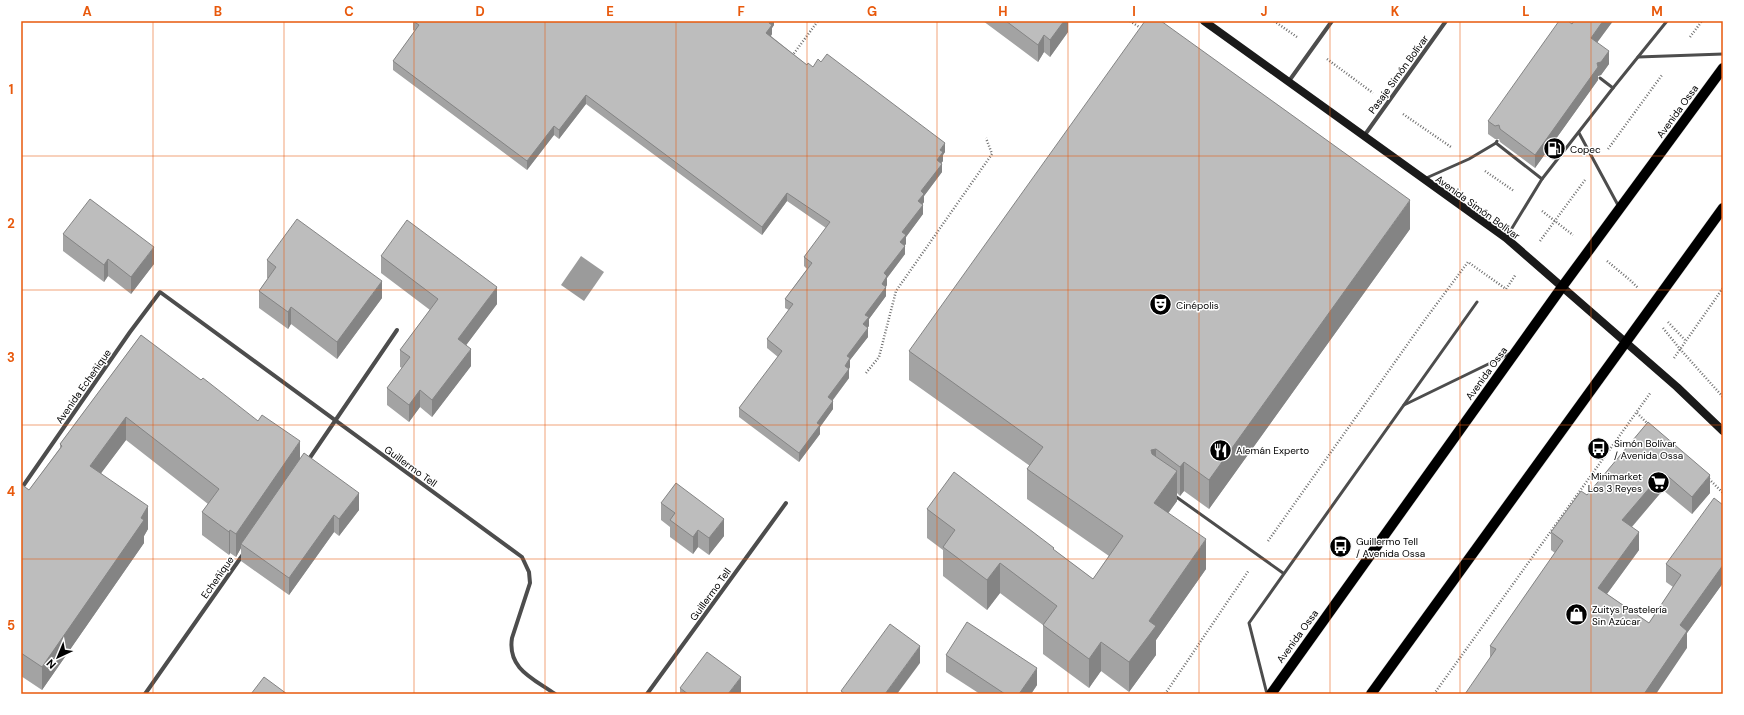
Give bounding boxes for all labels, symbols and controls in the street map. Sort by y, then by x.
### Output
text: A [82,3,92,20]
text: B [214,3,222,20]
text: C [344,3,354,20]
text: D [475,3,485,20]
text: E [606,3,614,20]
text: F [737,3,745,20]
text: G [867,3,877,20]
text: H [998,3,1008,20]
text: I [1132,3,1136,20]
text: J [1260,3,1268,20]
text: K [1391,3,1400,20]
text: L [1522,3,1530,20]
text: M [1651,3,1663,20]
street label: Pasaje Simón Bolívar [1365,32,1432,116]
text: 1 [9,81,13,98]
street label: Avenida Ossa [1654,82,1701,140]
fuel station icon: Copec [1541,136,1567,162]
place label: Copec [1570,143,1601,156]
street label: Avenida Simón Bolívar [1433,172,1523,243]
text: 2 [7,215,15,232]
theatre icon: Cinépolis [1147,292,1173,318]
place label: Cinépolis [1176,299,1219,312]
street label: Avenida Ossa [1463,344,1510,402]
street label: Avenida Echeñique [53,346,114,426]
text: 3 [7,349,15,366]
bus stop icon: Simón Bolívar / Avenida Ossa [1586,436,1612,462]
restaurant icon: Alemán Experto [1208,437,1234,463]
place label: Simón Bolívar / Avenida Ossa [1614,437,1683,462]
street label: Guillermo Tell [382,443,440,490]
place label: Alemán Experto [1236,444,1309,457]
supermarket icon: Minimarket Los 3 Reyes [1645,469,1671,495]
place label: Minimarket Los 3 Reyes [1588,470,1642,495]
text: 4 [7,483,15,500]
bus stop icon: Guillermo Tell / Avenida Ossa [1327,534,1353,560]
place label: Guillermo Tell / Avenida Ossa [1356,535,1425,560]
street label: Echeñique [198,553,237,601]
street label: Guillermo Tell [687,565,734,623]
shop icon: Zuitys Pastelería Sin Azúcar [1564,602,1590,628]
place label: Zuitys Pastelería Sin Azúcar [1592,603,1667,628]
street label: Avenida Ossa [1274,607,1321,665]
text: 5 [7,617,15,634]
north arrow [38,637,78,677]
text: N [43,656,59,672]

